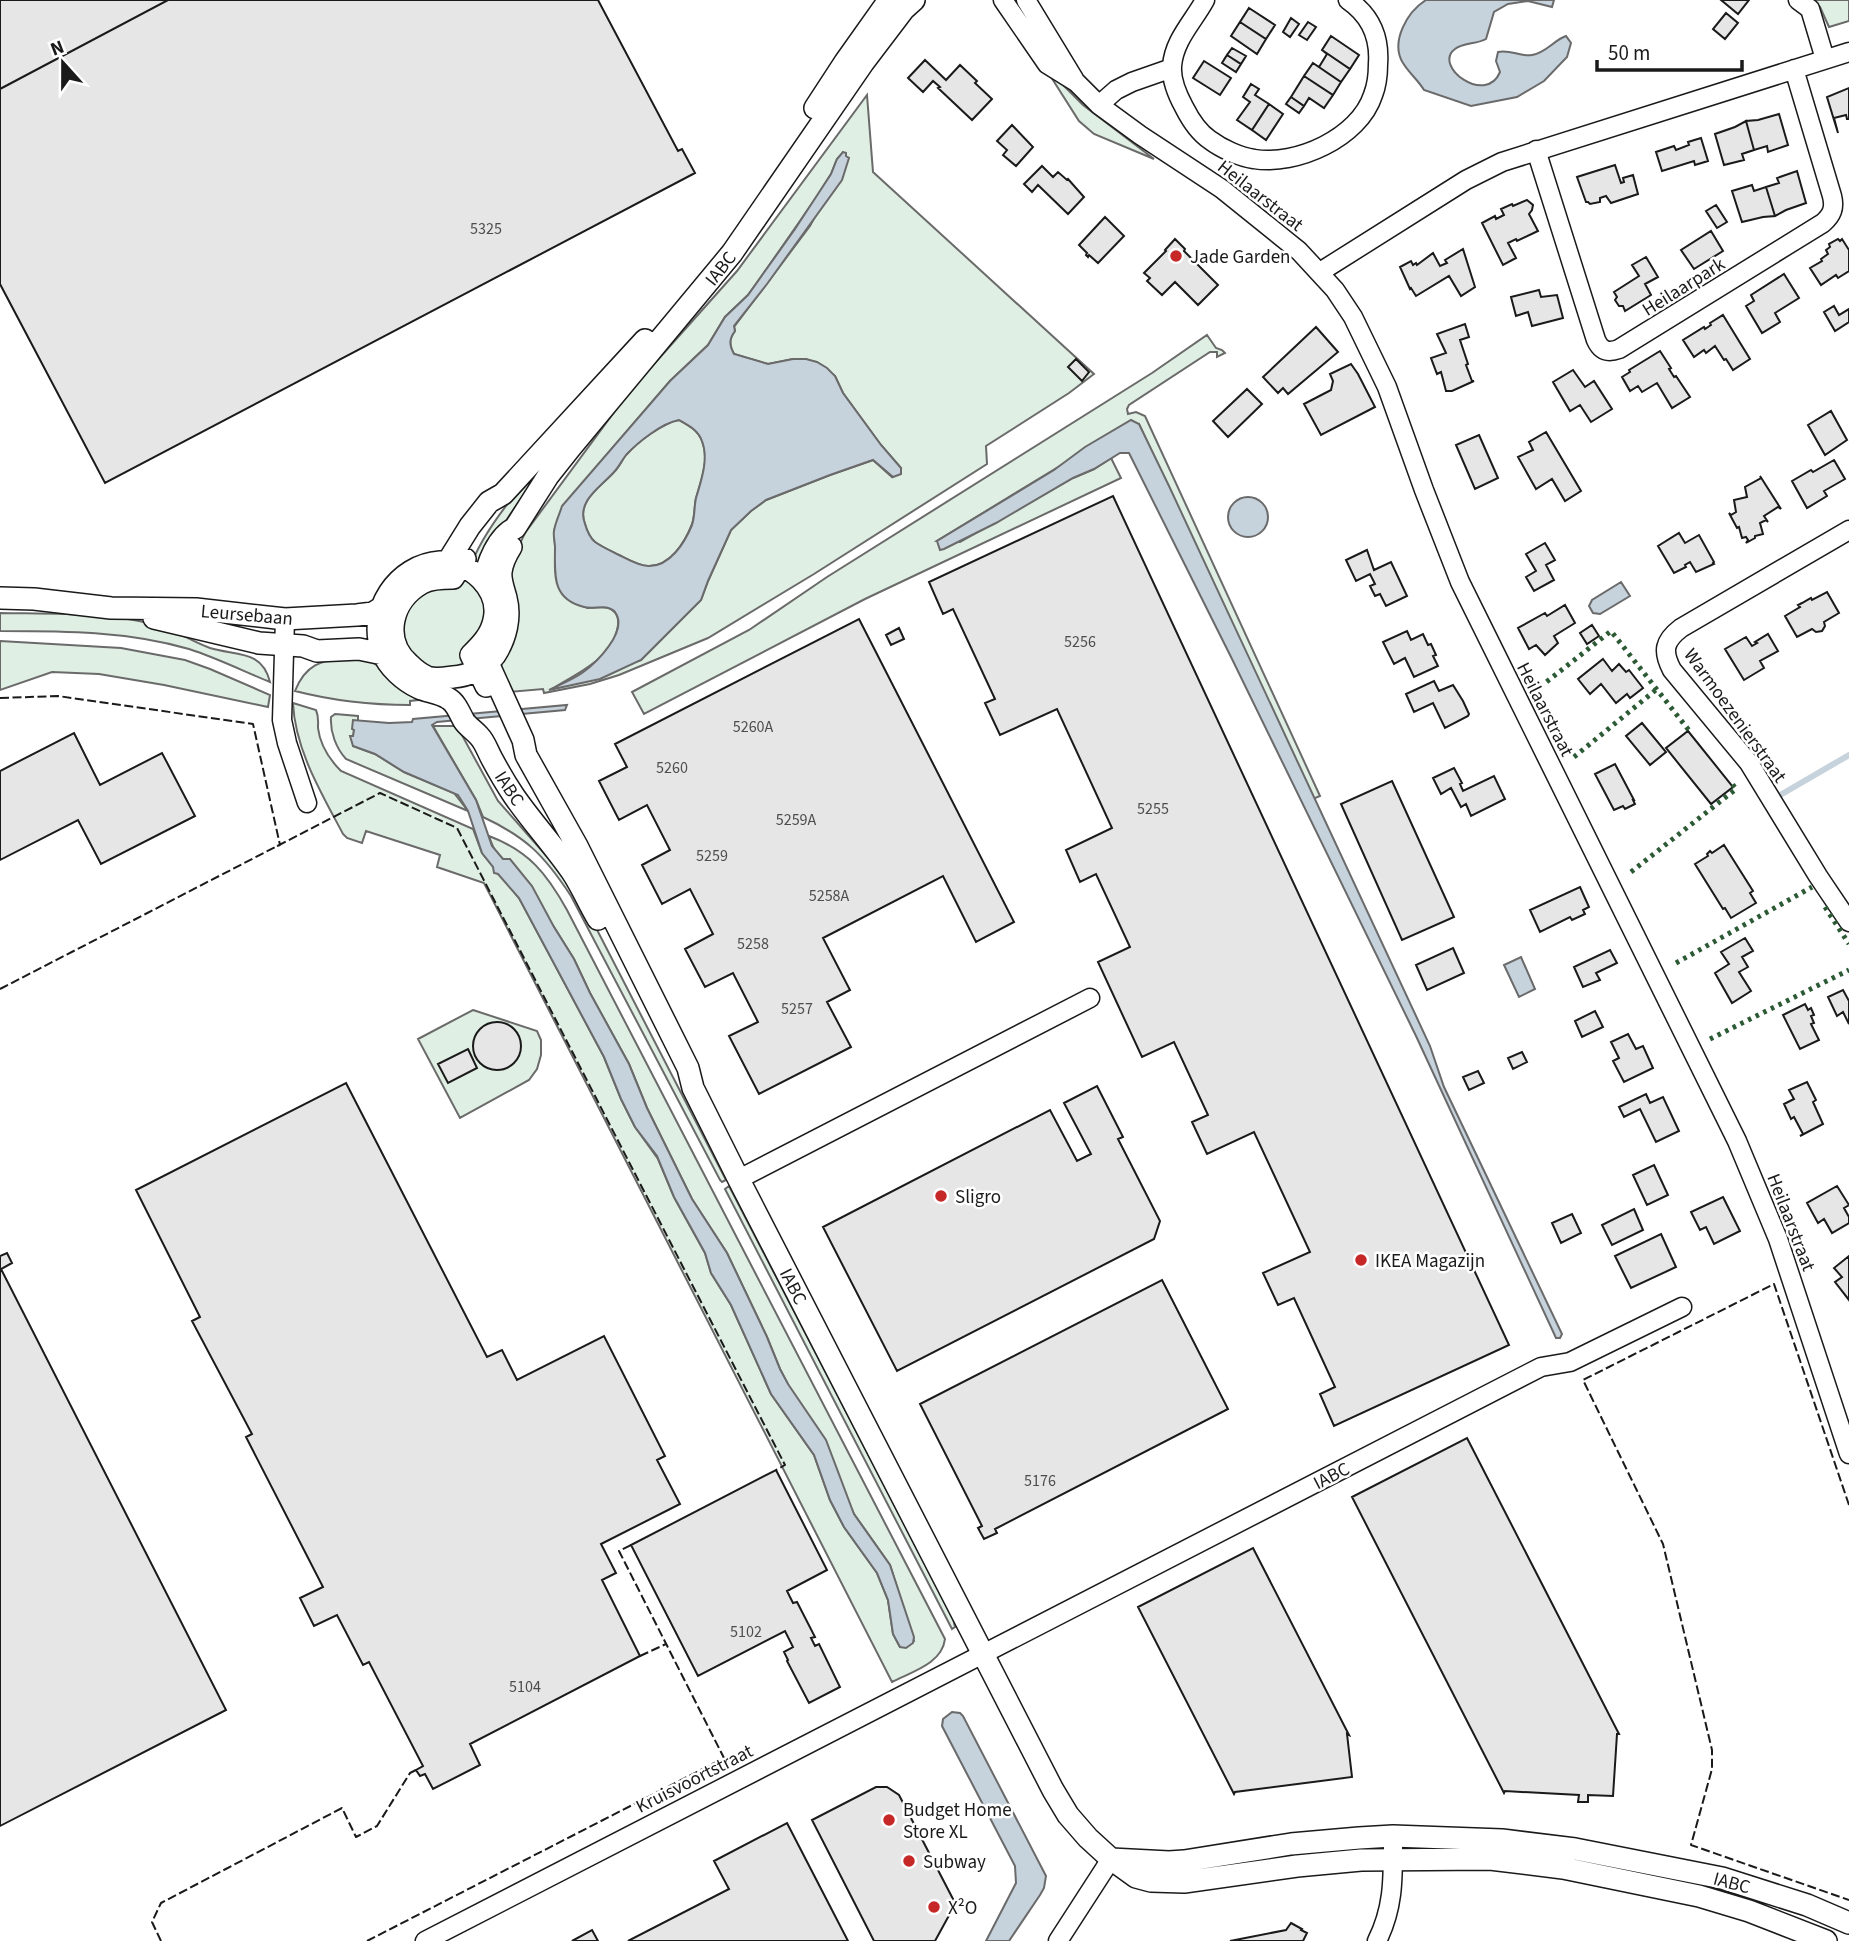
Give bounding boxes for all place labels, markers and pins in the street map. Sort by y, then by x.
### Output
place label: Jade Garden [1190,244,1291,271]
marker: Jade Garden [1168,248,1184,264]
place label: Sligro [955,1184,1001,1211]
marker: Sligro [933,1188,949,1204]
place label: IKEA Magazijn [1375,1248,1485,1275]
marker: IKEA Magazijn [1353,1252,1369,1268]
place label: Budget Home Store XL [903,1797,1012,1846]
marker: Budget Home Store XL [881,1812,897,1828]
place label: Subway [923,1849,986,1876]
marker: Subway [901,1853,917,1869]
place label: X²O [948,1895,977,1922]
marker: X²O [926,1899,942,1915]

